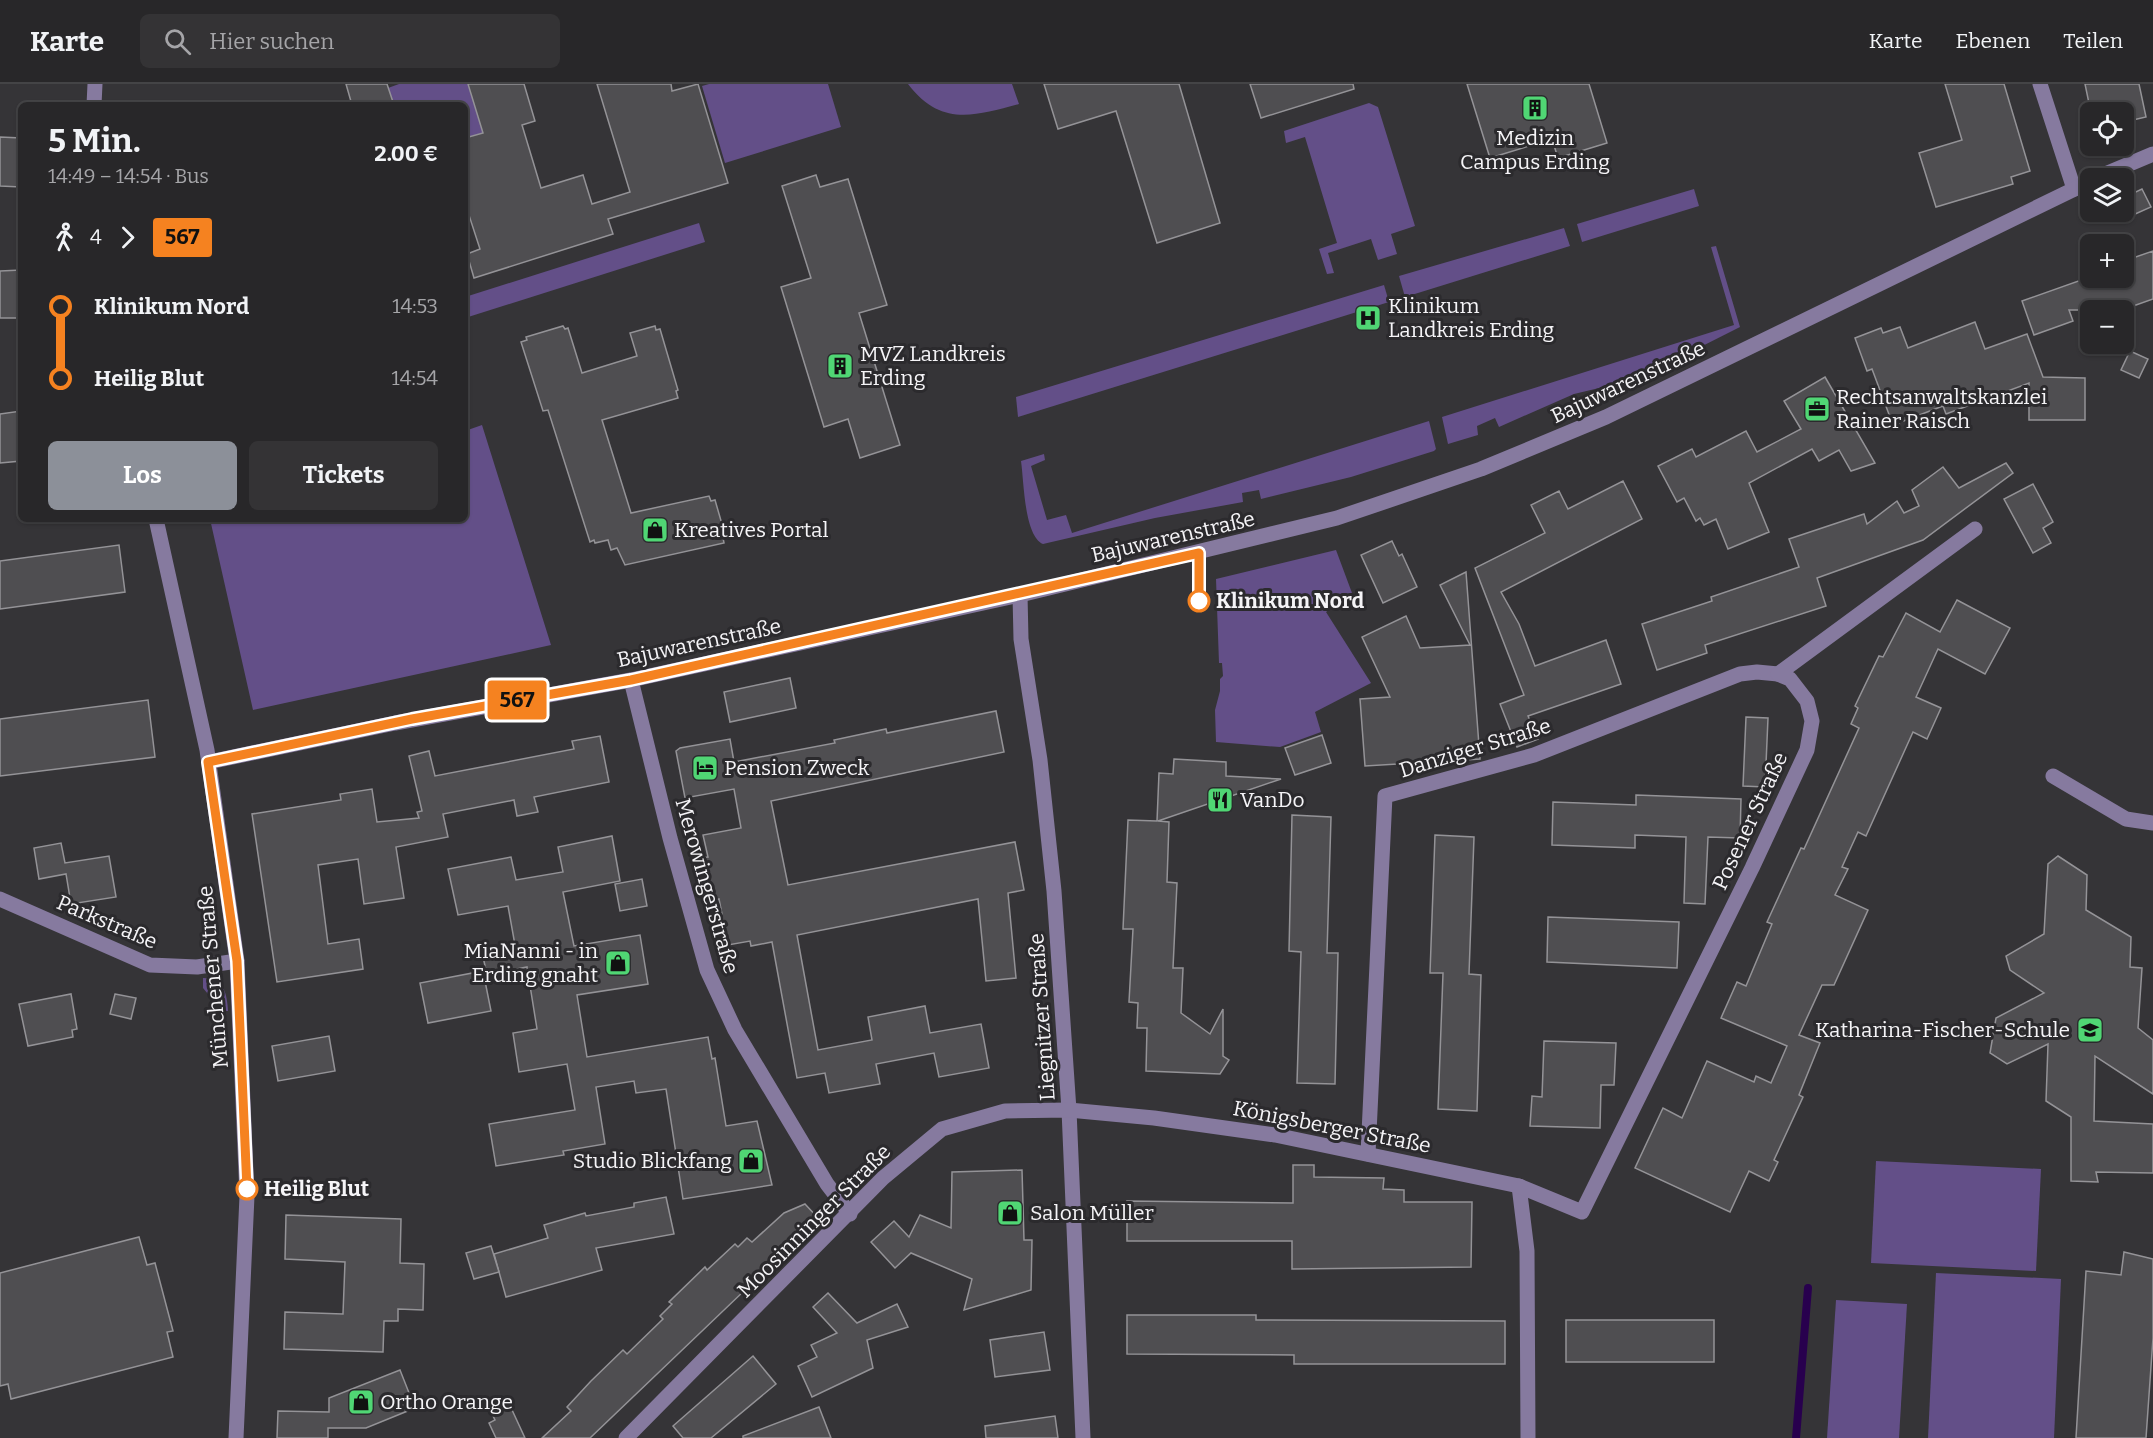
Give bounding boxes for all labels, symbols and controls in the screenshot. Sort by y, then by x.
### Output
search box [140,14,560,68]
text: Karte [30,25,104,58]
icon: search [161,25,194,58]
text: Hier suchen [209,28,334,55]
text: Karte [1869,28,1922,54]
text: Ebenen [1955,28,2030,54]
text: Teilen [2063,28,2123,54]
building icon: Medizin Campus Erding [1520,93,1550,123]
map controls [2080,102,2134,354]
button: locate [2080,102,2134,156]
text: 5 Min. [48,121,141,161]
place label: Medizin Campus Erding [1460,125,1610,175]
text: 2.00 € [374,140,438,167]
text: 14:49 – 14:54 · Bus [48,164,209,188]
button: layers [2080,168,2134,222]
icon: walk [48,221,81,254]
icon: forward [111,221,144,254]
text: 567 [165,224,200,250]
text: 4 [90,225,102,249]
button: + [2080,234,2134,288]
text: Klinikum Nord [94,293,249,320]
place label: Klinikum Landkreis Erding [1388,293,1555,343]
text: 14:53 [392,294,438,318]
button: − [2080,300,2134,354]
hospital icon: Klinikum Landkreis Erding [1353,303,1383,333]
street label: Bajuwarenstraße [1547,335,1709,429]
place label: MVZ Landkreis Erding [860,341,1006,391]
building icon: MVZ Landkreis Erding [825,351,855,381]
text: Heilig Blut [94,365,204,392]
text: 14:54 [392,366,438,390]
place label: Rechtsanwaltskanzlei Rainer Raisch [1836,384,2047,434]
office icon: Rechtsanwaltskanzlei Rainer Raisch [1802,394,1832,424]
button: Los [48,441,237,510]
button: Tickets [249,441,438,510]
street label: Bajuwarenstraße [1089,506,1257,568]
shop icon: Kreatives Portal [640,515,670,545]
place label: Kreatives Portal [674,517,829,543]
place label: Klinikum Nord [1216,588,1364,614]
marker: Klinikum Nord [1188,590,1210,612]
street label: Bajuwarenstraße [615,613,783,673]
line badge: 567 [482,680,552,720]
text: 567 [500,687,534,713]
street label: Danziger Straße [1396,713,1554,783]
street label: Posener Straße [1707,748,1793,894]
hotel icon: Pension Zweck [690,753,720,783]
place label: Pension Zweck [724,755,869,781]
restaurant icon: VanDo [1205,785,1235,815]
place label: VanDo [1240,787,1305,813]
street label: Merowingerstraße [670,795,744,977]
street label: Münchener Straße [192,885,234,1069]
street label: Parkstraße [53,889,161,955]
street label: Liegnitzer Straße [1023,932,1061,1102]
place label: MiaNanni - in Erding gnaht [464,938,598,988]
shop icon: MiaNanni - in Erding gnaht [603,948,633,978]
school or university icon: Katharina-Fischer-Schule [2075,1015,2105,1045]
place label: Katharina-Fischer-Schule [1815,1017,2070,1043]
street label: Königsberger Straße [1231,1095,1433,1159]
street label: Moosinninger Straße [732,1139,896,1303]
shop icon: Studio Blickfang [736,1146,766,1176]
place label: Studio Blickfang [573,1148,732,1174]
place label: Heilig Blut [264,1176,370,1202]
marker: Heilig Blut [236,1178,258,1200]
shop icon: Salon Müller [995,1198,1025,1228]
place label: Salon Müller [1030,1200,1154,1226]
shop icon: Ortho Orange [346,1387,376,1417]
place label: Ortho Orange [380,1389,513,1415]

